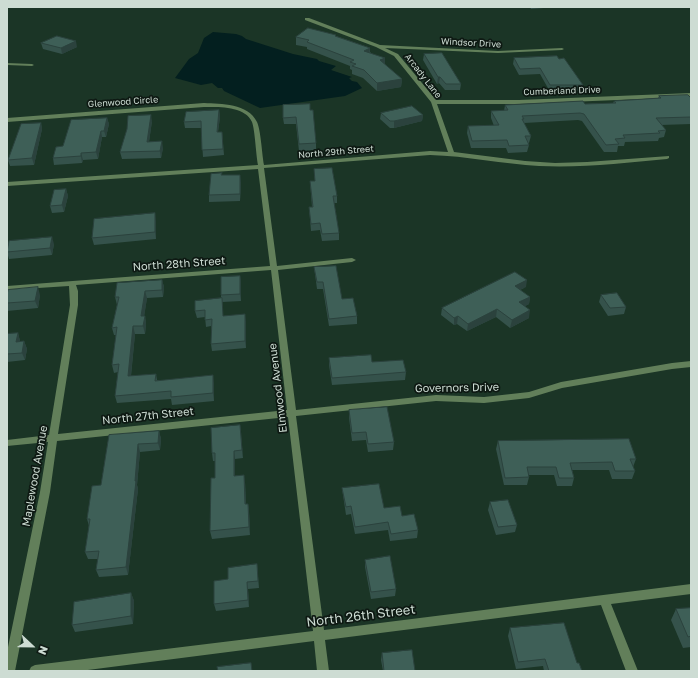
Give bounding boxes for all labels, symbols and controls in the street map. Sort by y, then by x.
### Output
street label: Windsor Drive [441,36,501,50]
street label: Arcady Lane [402,52,444,100]
street label: Cumberland Drive [523,84,601,98]
street label: Glenwood Circle [87,94,159,110]
street label: North 29th Street [298,143,374,161]
street label: North 28th Street [132,254,226,274]
street label: Elmwood Avenue [266,342,290,434]
street label: Governors Drive [415,381,499,395]
street label: North 27th Street [102,405,194,427]
street label: Maplewood Avenue [20,424,50,528]
street label: North 26th Street [306,602,416,630]
north arrow [12,626,52,666]
text: N [36,644,51,657]

